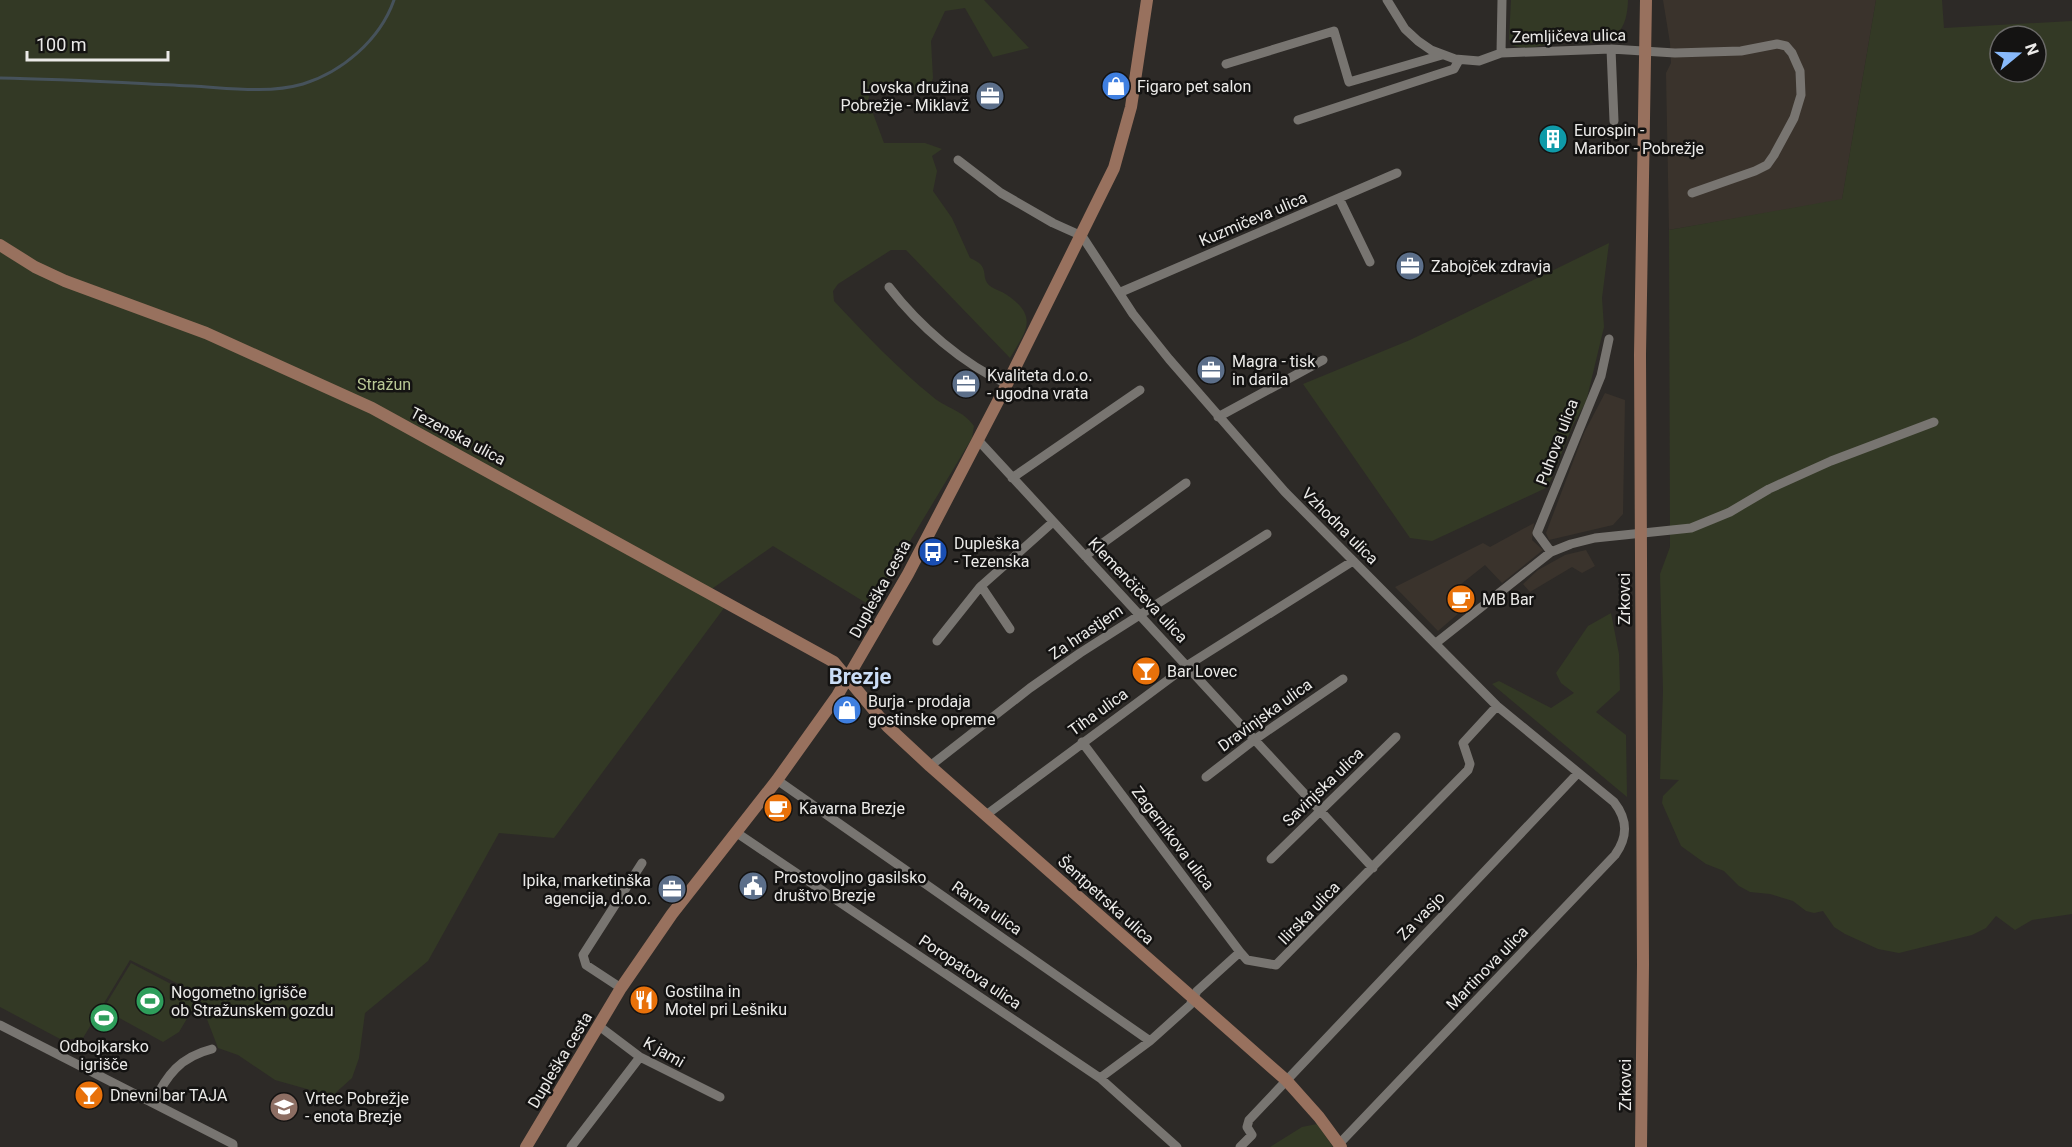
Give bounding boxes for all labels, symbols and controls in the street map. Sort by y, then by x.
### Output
scale bar [27,24,168,62]
north arrow [1988,24,2048,84]
street label: Zemljičeva ulica [1512,26,1626,46]
text: 100 m [36,34,87,55]
text: N [2021,41,2043,58]
shop icon: Figaro pet salon [1100,70,1132,102]
place label: Figaro pet salon [1137,77,1251,96]
place label: Lovska družina Pobrežje - Miklavž [840,78,969,115]
office icon: Lovska družina Pobrežje - Miklavž [974,80,1006,112]
place label: Eurospin - Maribor - Pobrežje [1574,121,1704,158]
building icon: Eurospin - Maribor - Pobrežje [1537,123,1569,155]
street label: Kuzmičeva ulica [1196,188,1310,250]
office icon: Zabojček zdravja [1394,250,1426,282]
place label: Zabojček zdravja [1431,257,1551,276]
place label: Magra - tisk in darila [1232,352,1316,389]
office icon: Magra - tisk in darila [1195,354,1227,386]
place label: Kvaliteta d.o.o. - ugodna vrata [987,366,1092,403]
office icon: Kvaliteta d.o.o. - ugodna vrata [950,368,982,400]
park label: Stražun [357,375,411,394]
street label: Puhova ulica [1532,396,1582,488]
street label: Tezenska ulica [407,403,509,469]
street label: Vzhodna ulica [1298,484,1382,568]
place label: Dupleška - Tezenska [954,534,1030,571]
street label: Klemenčičeva ulica [1084,534,1192,646]
bus stop icon: Dupleška - Tezenska [917,536,949,568]
street label: Dupleška cesta [845,537,915,641]
street label: Zrkovci [1615,573,1634,625]
cafe icon: MB Bar [1445,583,1477,615]
place label: MB Bar [1482,590,1535,609]
street label: Za hrastjem [1046,600,1126,664]
bar icon: Bar Lovec [1130,655,1162,687]
place label: Bar Lovec [1167,662,1237,681]
district label: Brezje [829,664,891,689]
street label: Dravinjska ulica [1214,675,1316,755]
street label: Tiha ulica [1065,684,1131,740]
place label: Burja - prodaja gostinske opreme [868,692,995,729]
shop icon: Burja - prodaja gostinske opreme [831,694,863,726]
street label: Savinjska ulica [1279,744,1367,830]
street label: Zagernikova ulica [1128,782,1218,894]
cafe icon: Kavarna Brezje [762,792,794,824]
place label: Kavarna Brezje [799,799,905,818]
street label: Šentpetrska ulica [1054,851,1159,948]
place label: Prostovoljno gasilsko društvo Brezje [774,868,926,905]
public building icon: Prostovoljno gasilsko društvo Brezje [737,870,769,902]
place label: Ipika, marketinška agencija, d.o.o. [522,871,651,908]
office icon: Ipika, marketinška agencija, d.o.o. [656,873,688,905]
street label: Ravna ulica [948,877,1026,939]
street label: Ilirska ulica [1274,878,1344,948]
street label: Za vasjo [1393,888,1449,944]
street label: Martinova ulica [1442,922,1532,1014]
street label: Poropatova ulica [915,931,1025,1013]
place label: Gostilna in Motel pri Lešniku [665,982,787,1019]
place label: Nogometno igrišče ob Stražunskem gozdu [171,983,334,1020]
restaurant icon: Gostilna in Motel pri Lešniku [628,984,660,1016]
sports icon: Nogometno igrišče ob Stražunskem gozdu [134,985,166,1017]
sports icon: Odbojkarsko igrišče [88,1002,120,1034]
street label: Dupleška cesta [524,1008,596,1112]
street label: K jami [640,1033,688,1071]
place label: Odbojkarsko igrišče [59,1037,149,1074]
street label: Zrkovci [1616,1059,1635,1111]
bar icon: Dnevni bar TAJA [73,1079,105,1111]
place label: Dnevni bar TAJA [110,1086,228,1105]
place label: Vrtec Pobrežje - enota Brezje [305,1089,409,1126]
school or university icon: Vrtec Pobrežje - enota Brezje [268,1091,300,1123]

